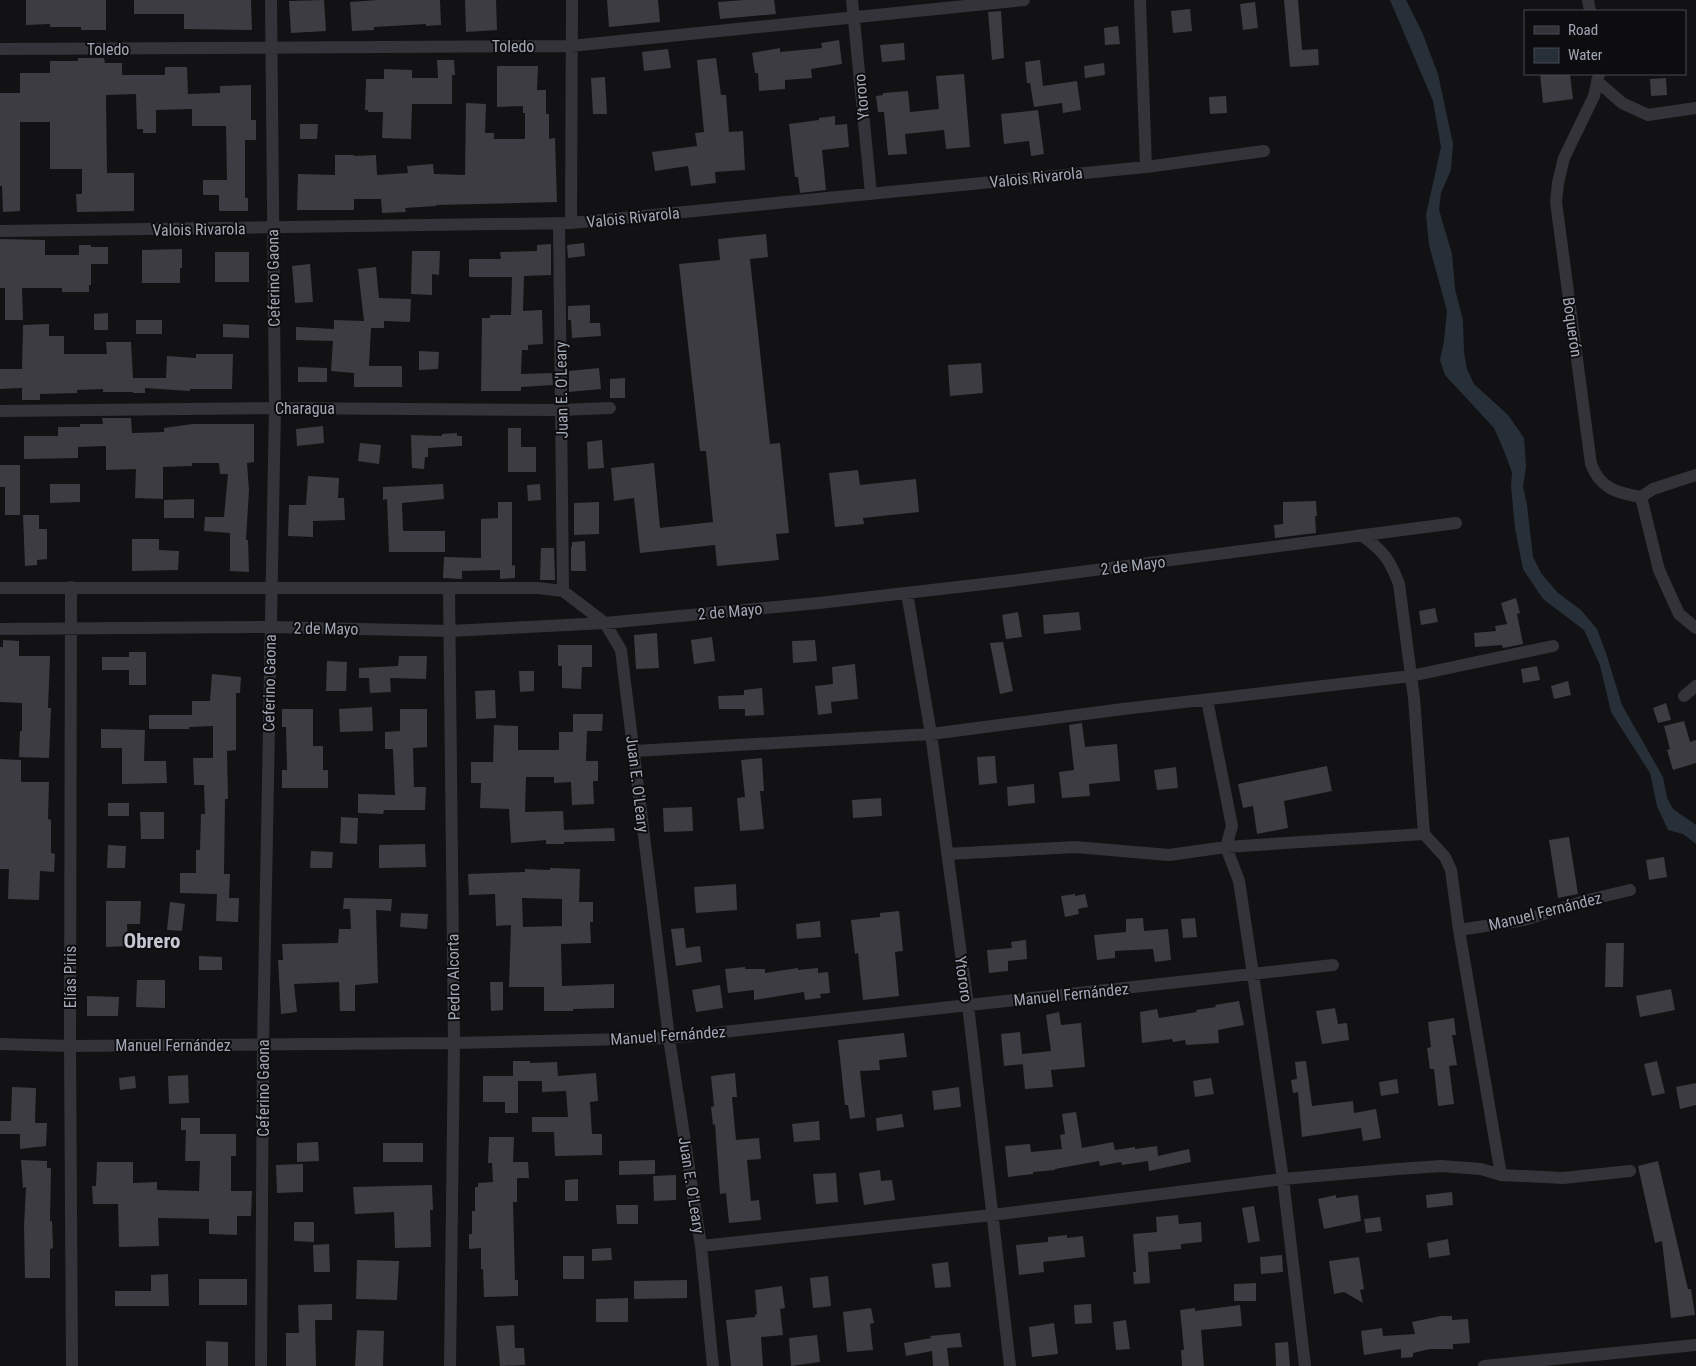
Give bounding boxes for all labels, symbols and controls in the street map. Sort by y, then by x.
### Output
legend [1524,10,1686,75]
text: Road [1568,21,1598,39]
street label: Toledo [492,37,534,56]
street label: Toledo [87,40,129,59]
text: Water [1568,46,1603,64]
street label: Ytororo [850,73,873,121]
street label: Valois Rivarola [989,163,1083,192]
street label: Valois Rivarola [586,203,680,232]
street label: Valois Rivarola [152,219,246,240]
street label: Ceferino Gaona [263,229,284,327]
street label: Boquerón [1559,296,1586,358]
street label: Juan E. O'Leary [551,341,572,439]
street label: Charagua [275,399,335,418]
street label: 2 de Mayo [1100,552,1166,579]
street label: 2 de Mayo [697,599,763,624]
street label: 2 de Mayo [293,618,359,639]
street label: Ceferino Gaona [259,634,280,732]
street label: Juan E. O'Leary [622,735,653,834]
street label: Manuel Fernández [1487,888,1604,935]
district label: Obrero [124,929,180,953]
street label: Pedro Alcorta [443,934,464,1020]
street label: Elías Piris [61,946,80,1008]
street label: Ytororo [951,955,976,1003]
street label: Manuel Fernández [1013,979,1130,1010]
street label: Manuel Fernández [610,1022,726,1049]
street label: Manuel Fernández [115,1036,231,1055]
street label: Ceferino Gaona [254,1039,273,1137]
street label: Juan E. O'Leary [675,1136,709,1235]

